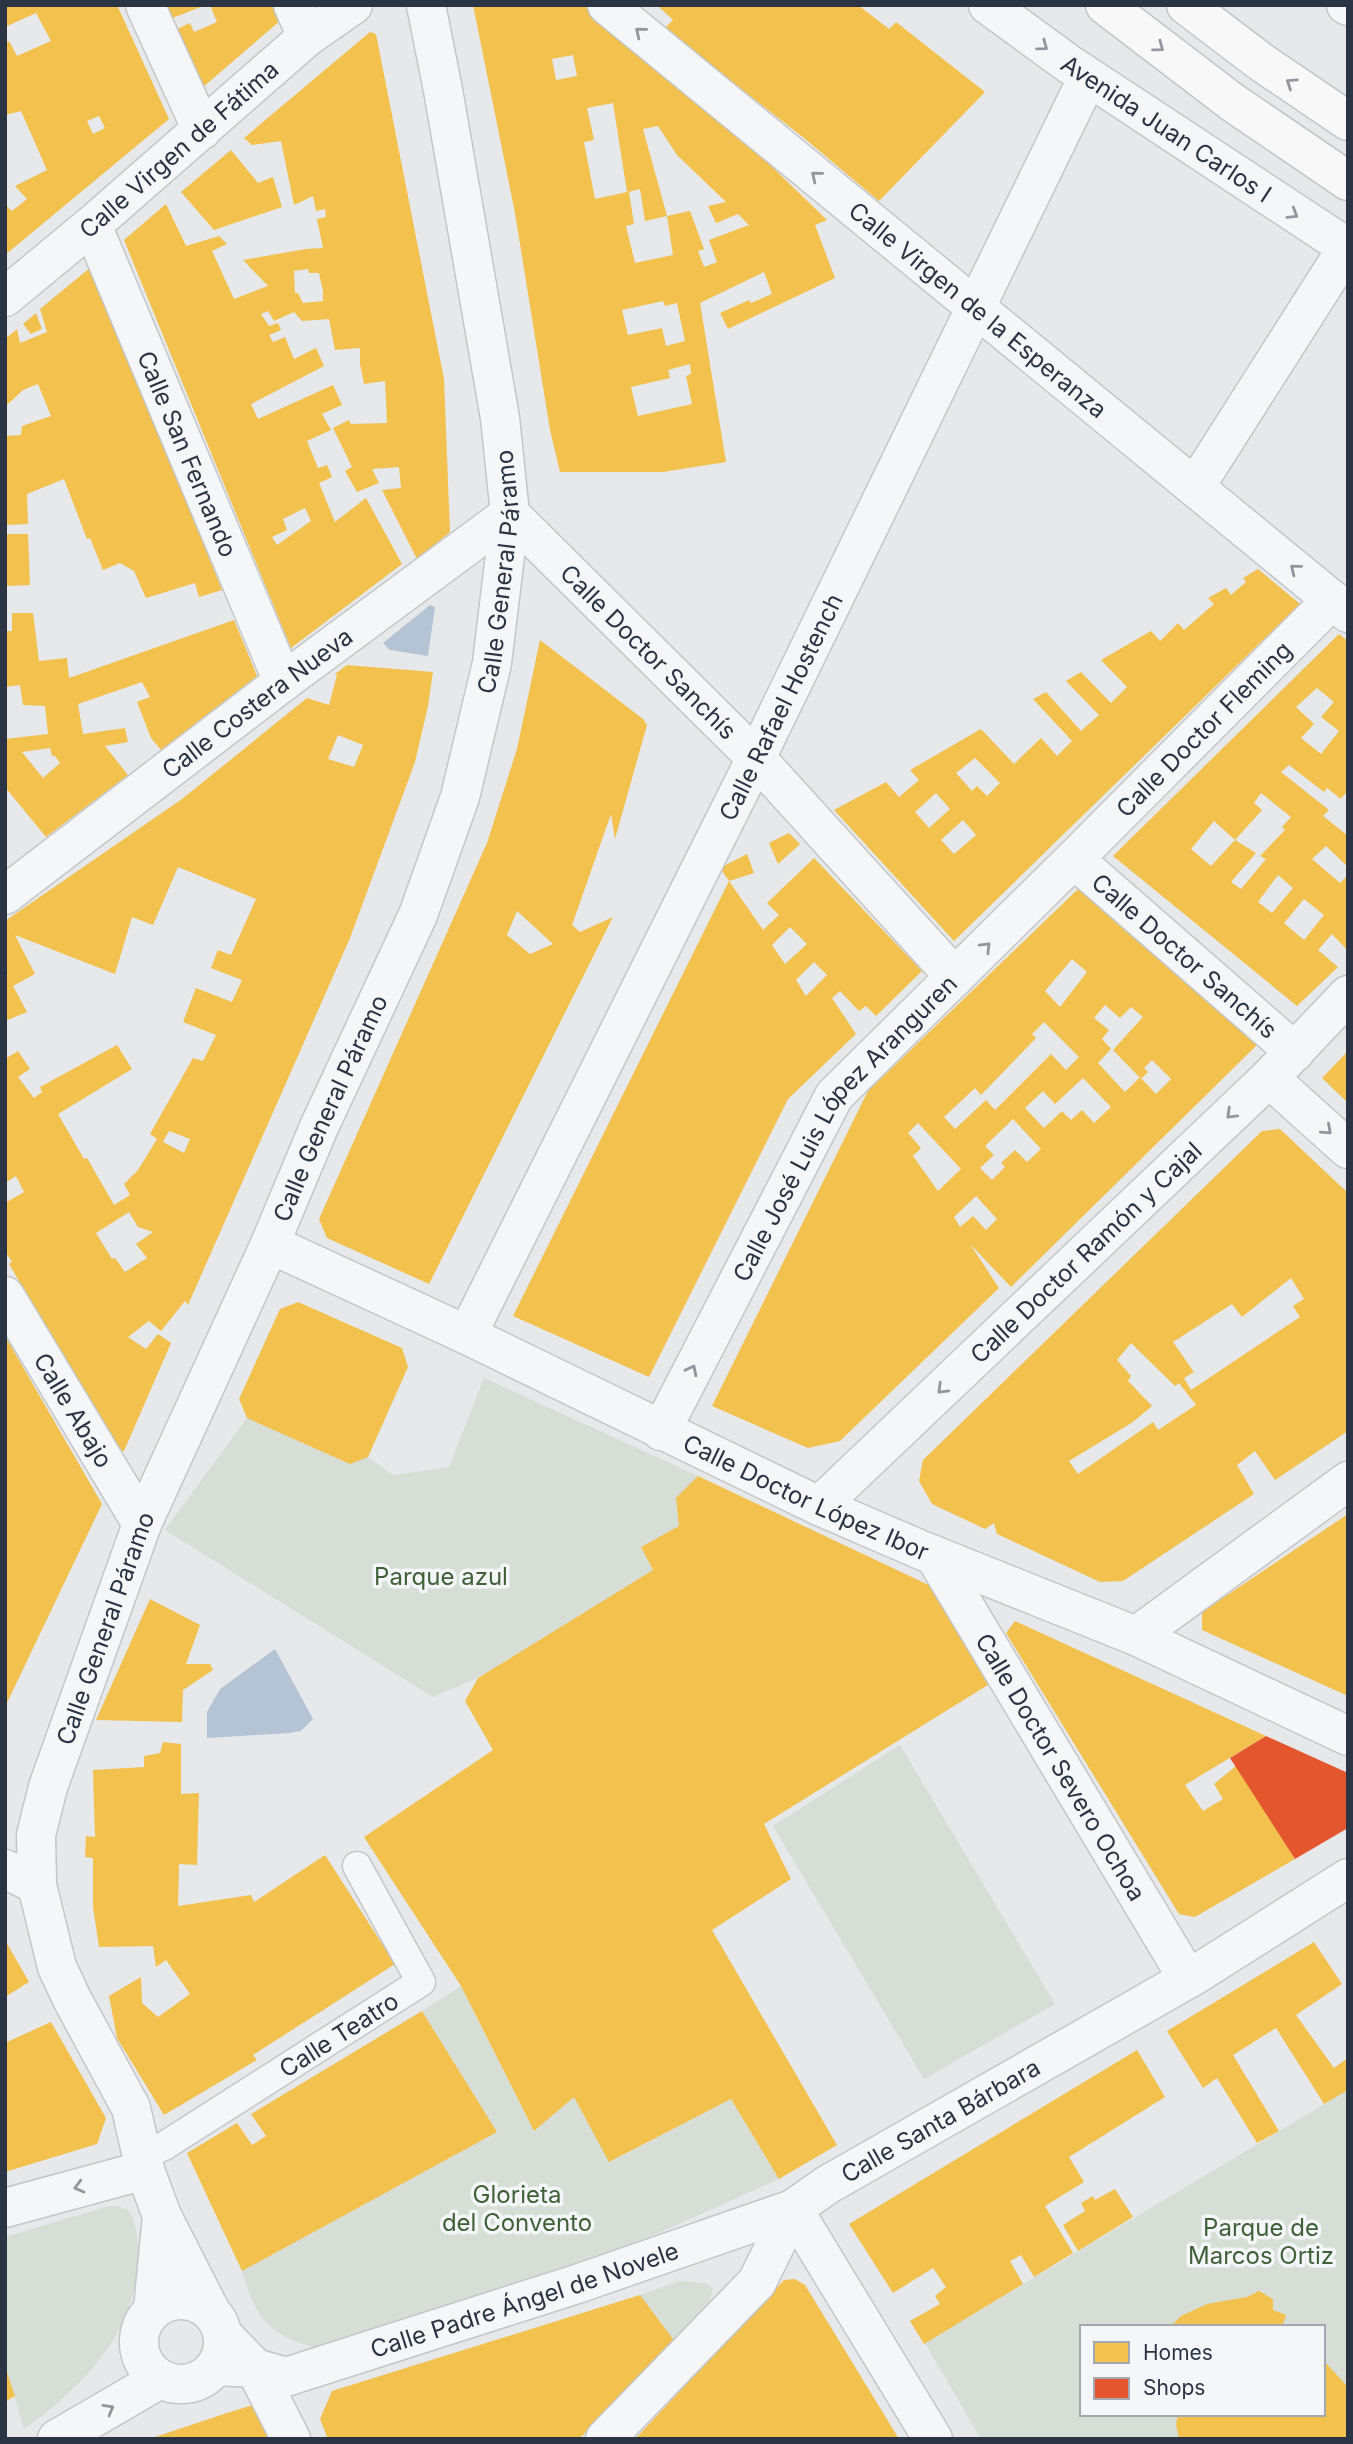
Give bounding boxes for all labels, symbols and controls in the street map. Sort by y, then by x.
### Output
one-way arrow [636,28,649,40]
one-way arrow [1035,37,1048,50]
one-way arrow [1151,38,1164,51]
street label: Avenida Juan Carlos I [1056,49,1277,208]
street label: Calle Virgen de Fátima [73,54,284,244]
one-way arrow [1286,79,1299,91]
one-way arrow [812,172,824,185]
street label: Calle Virgen de la Esperanza [843,195,1113,424]
one-way arrow [1285,205,1298,218]
street label: Calle San Fernando [132,346,244,561]
street label: Calle General Páramo [471,449,525,697]
street label: Calle Doctor Sanchís [555,558,743,745]
one-way arrow [1291,565,1303,578]
street label: Calle Rafael Hostench [713,589,849,825]
street label: Calle Costera Nueva [156,621,358,784]
street label: Calle Doctor Fleming [1110,635,1297,823]
street label: Calle Doctor Sanchís [1086,867,1283,1044]
one-way arrow [978,942,991,955]
street label: Calle José Luis López Aranguren [726,969,963,1286]
street label: Calle General Páramo [267,990,393,1226]
one-way arrow [1226,1105,1239,1118]
one-way arrow [1319,1121,1332,1134]
street label: Calle Doctor Ramón y Cajal [964,1136,1207,1369]
street label: Calle Abajo [28,1347,119,1473]
one-way arrow [684,1365,698,1377]
one-way arrow [937,1380,950,1393]
street label: Calle Doctor López Ibor [679,1428,933,1566]
street label: Calle General Páramo [50,1507,160,1749]
park label: Parque azul [374,1562,508,1591]
street label: Calle Doctor Severo Ochoa [970,1628,1152,1906]
street label: Calle Teatro [274,1986,404,2083]
street label: Calle Santa Bárbara [836,2052,1045,2189]
one-way arrow [73,2179,85,2193]
park label: Glorieta del Convento [442,2180,592,2237]
park label: Parque de Marcos Ortiz [1188,2213,1334,2270]
street label: Calle Padre Ángel de Novele [367,2235,682,2364]
legend [1080,2325,1325,2416]
text: Homes [1143,2340,1213,2365]
text: Shops [1143,2375,1205,2400]
one-way arrow [101,2404,114,2417]

